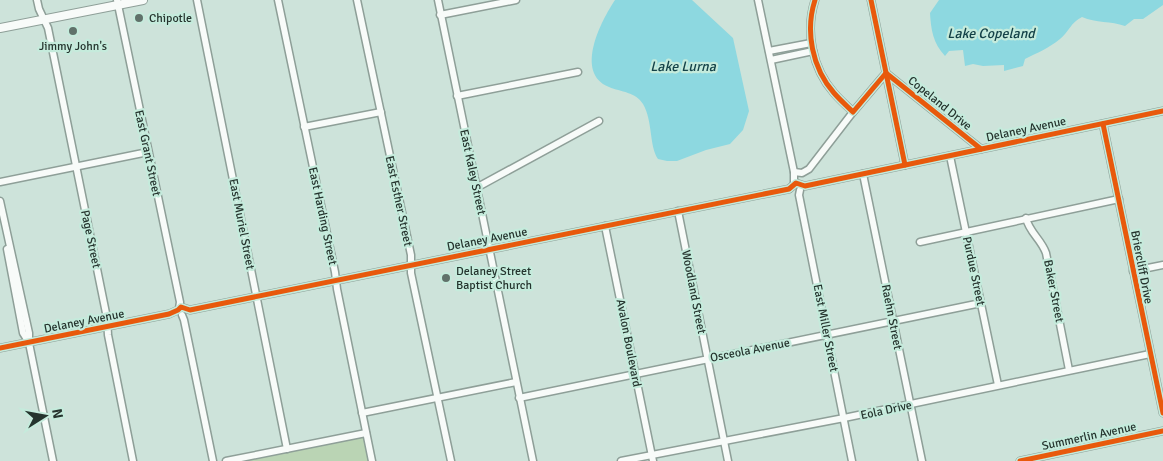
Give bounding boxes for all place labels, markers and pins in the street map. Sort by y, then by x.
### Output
place label: Chipotle [149,11,192,26]
marker: Chipotle [133,12,145,24]
marker: Jimmy John's [67,25,79,37]
place label: Jimmy John's [39,39,107,54]
place label: Delaney Street Baptist Church [456,264,532,293]
marker: Delaney Street Baptist Church [440,272,452,284]

